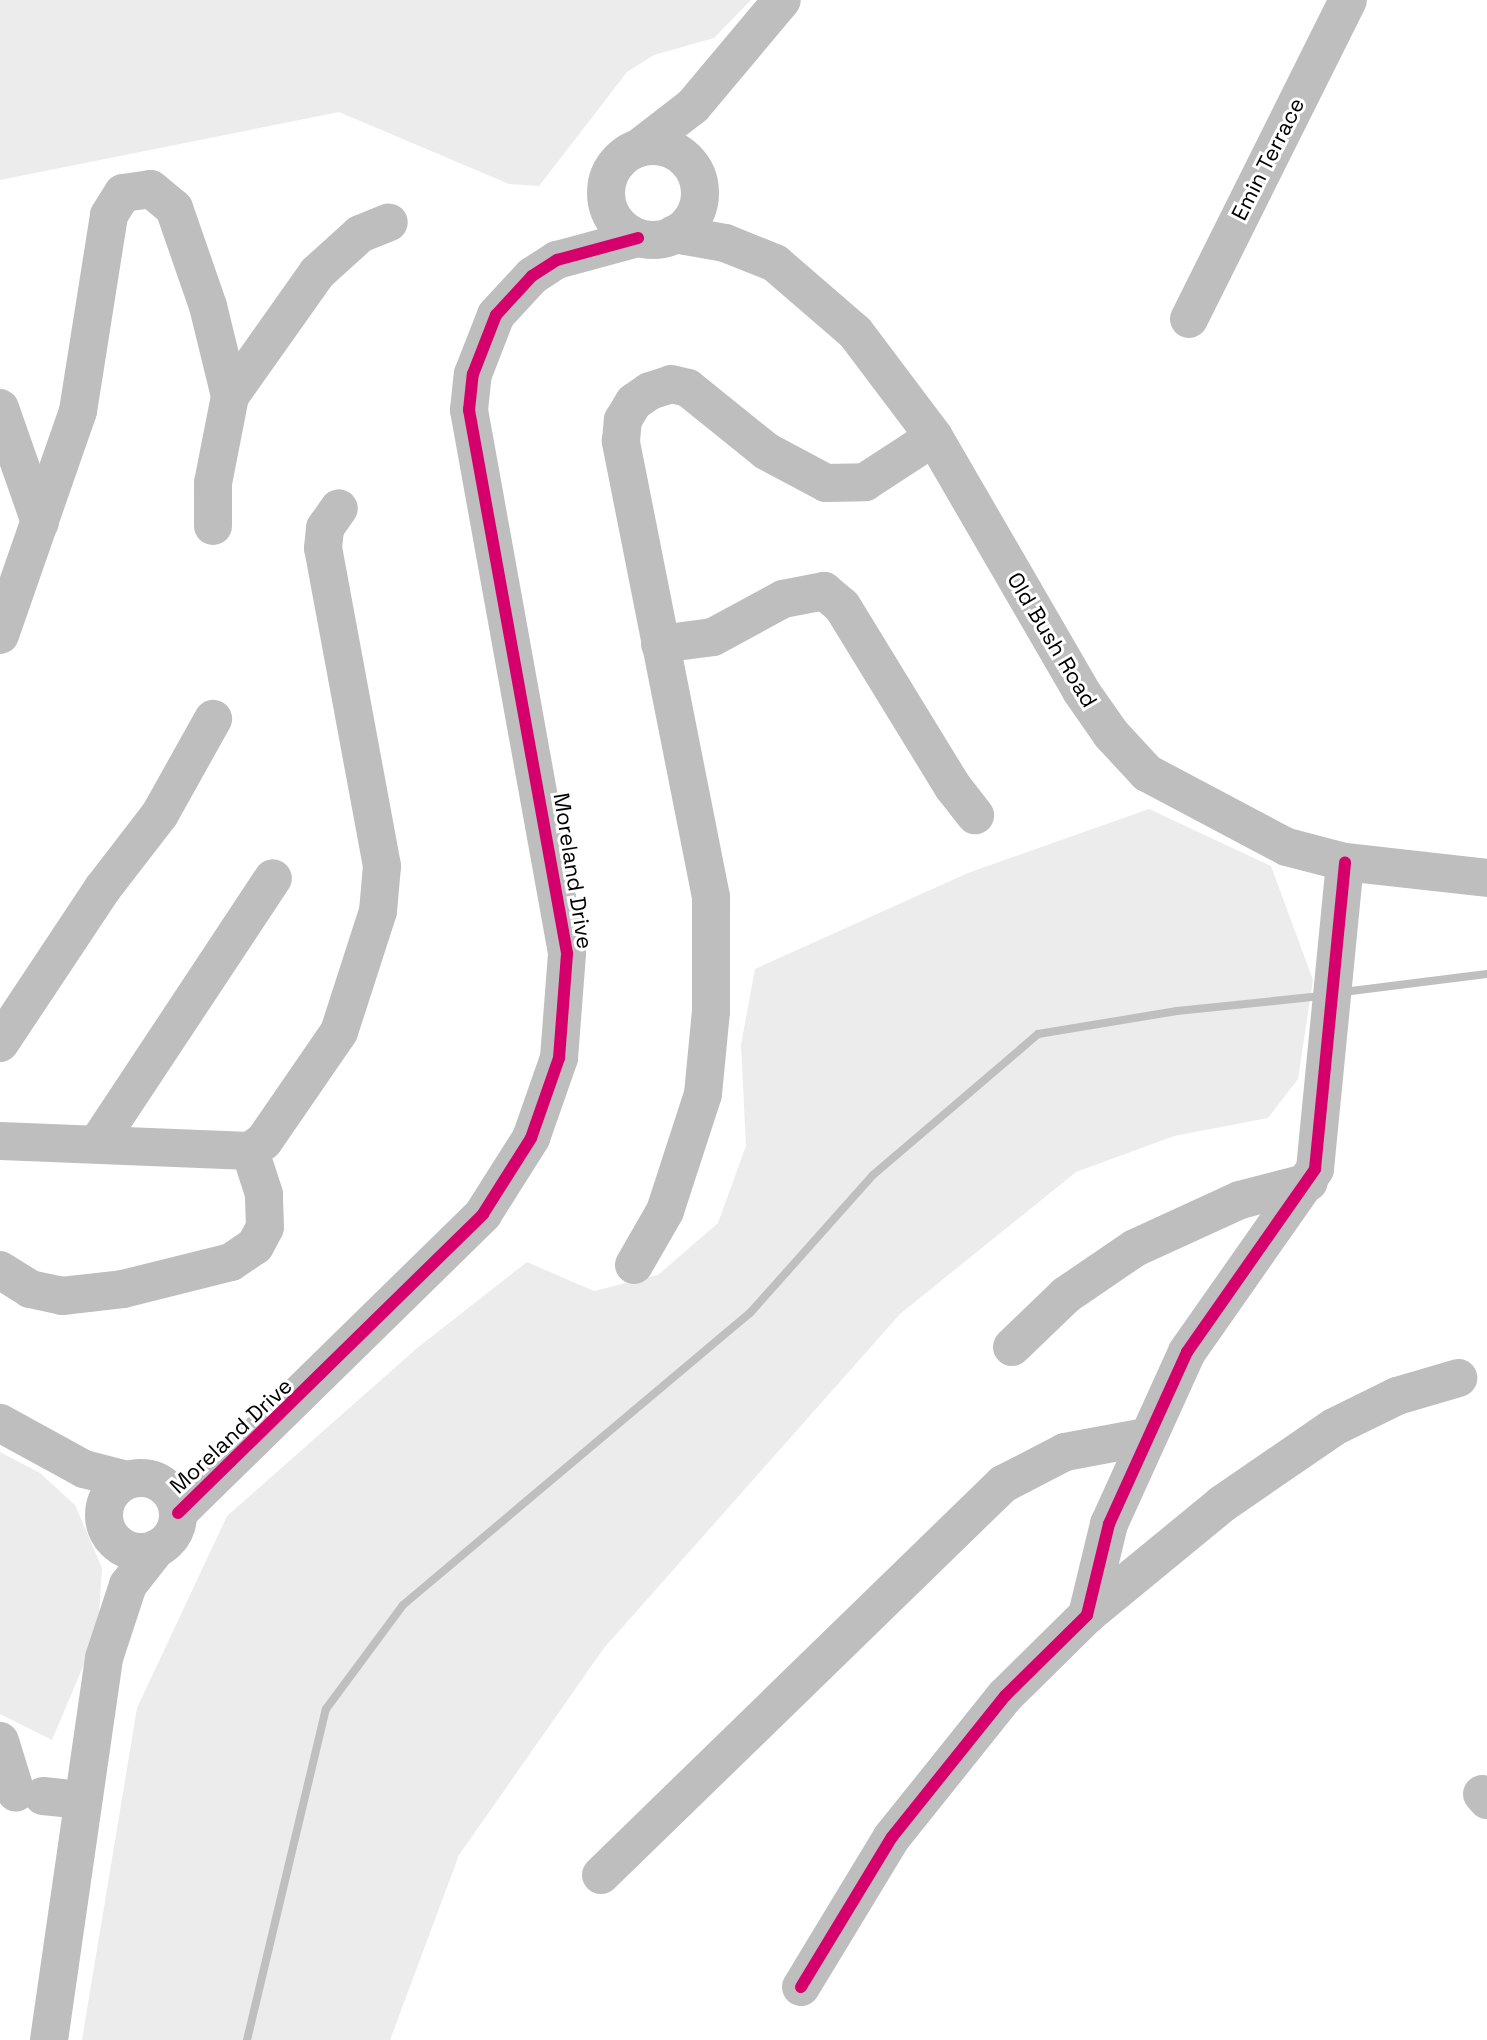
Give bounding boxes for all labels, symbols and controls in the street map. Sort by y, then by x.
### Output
street label: Emin Terrace [1226,93,1310,225]
street label: Old Bush Road [1001,568,1103,712]
street label: Moreland Drive [548,791,598,951]
street label: Moreland Drive [164,1373,298,1499]

